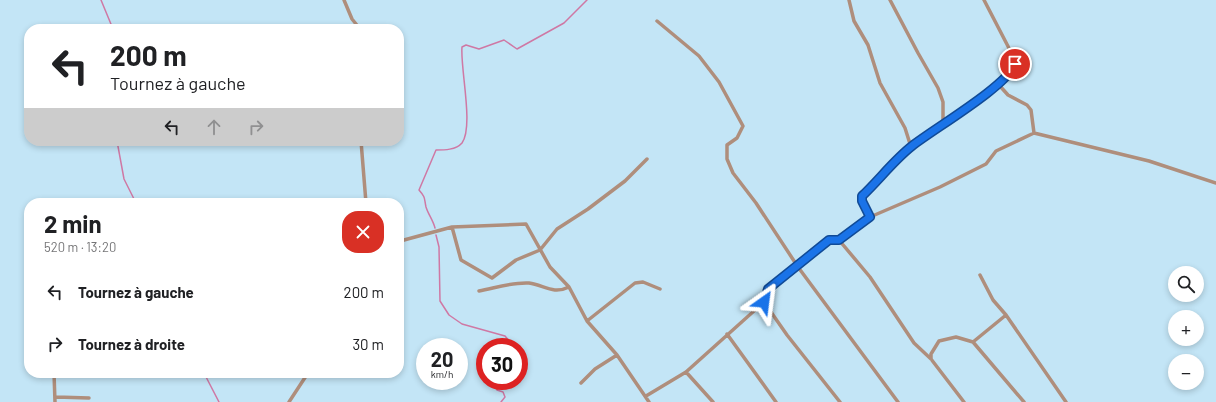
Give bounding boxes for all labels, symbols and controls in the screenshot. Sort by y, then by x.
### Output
text: 200 m [110,38,187,72]
icon: left [44,40,96,92]
pin [998,47,1032,81]
icon: arrive [1004,53,1026,75]
text: Tournez à gauche [110,72,246,94]
icon: left [161,116,183,138]
icon: ahead [203,116,225,138]
icon: right [245,116,267,138]
text: 2 min [44,209,102,238]
button: close [342,211,384,253]
text: 520 m · 13:20 [44,239,116,255]
map controls [1168,266,1204,390]
button: search [1168,266,1204,302]
icon: left [44,281,66,303]
position arrow [743,281,785,323]
text: Tournez à gauche [78,283,194,301]
text: 200 m [344,283,384,301]
button: + [1168,310,1204,346]
icon: right [44,333,66,355]
text: Tournez à droite [78,335,185,353]
text: 30 m [352,335,384,353]
speed limit sign: 30 [476,338,528,390]
text: 20 [431,347,453,371]
button: − [1168,354,1204,390]
text: km/h [431,368,453,380]

